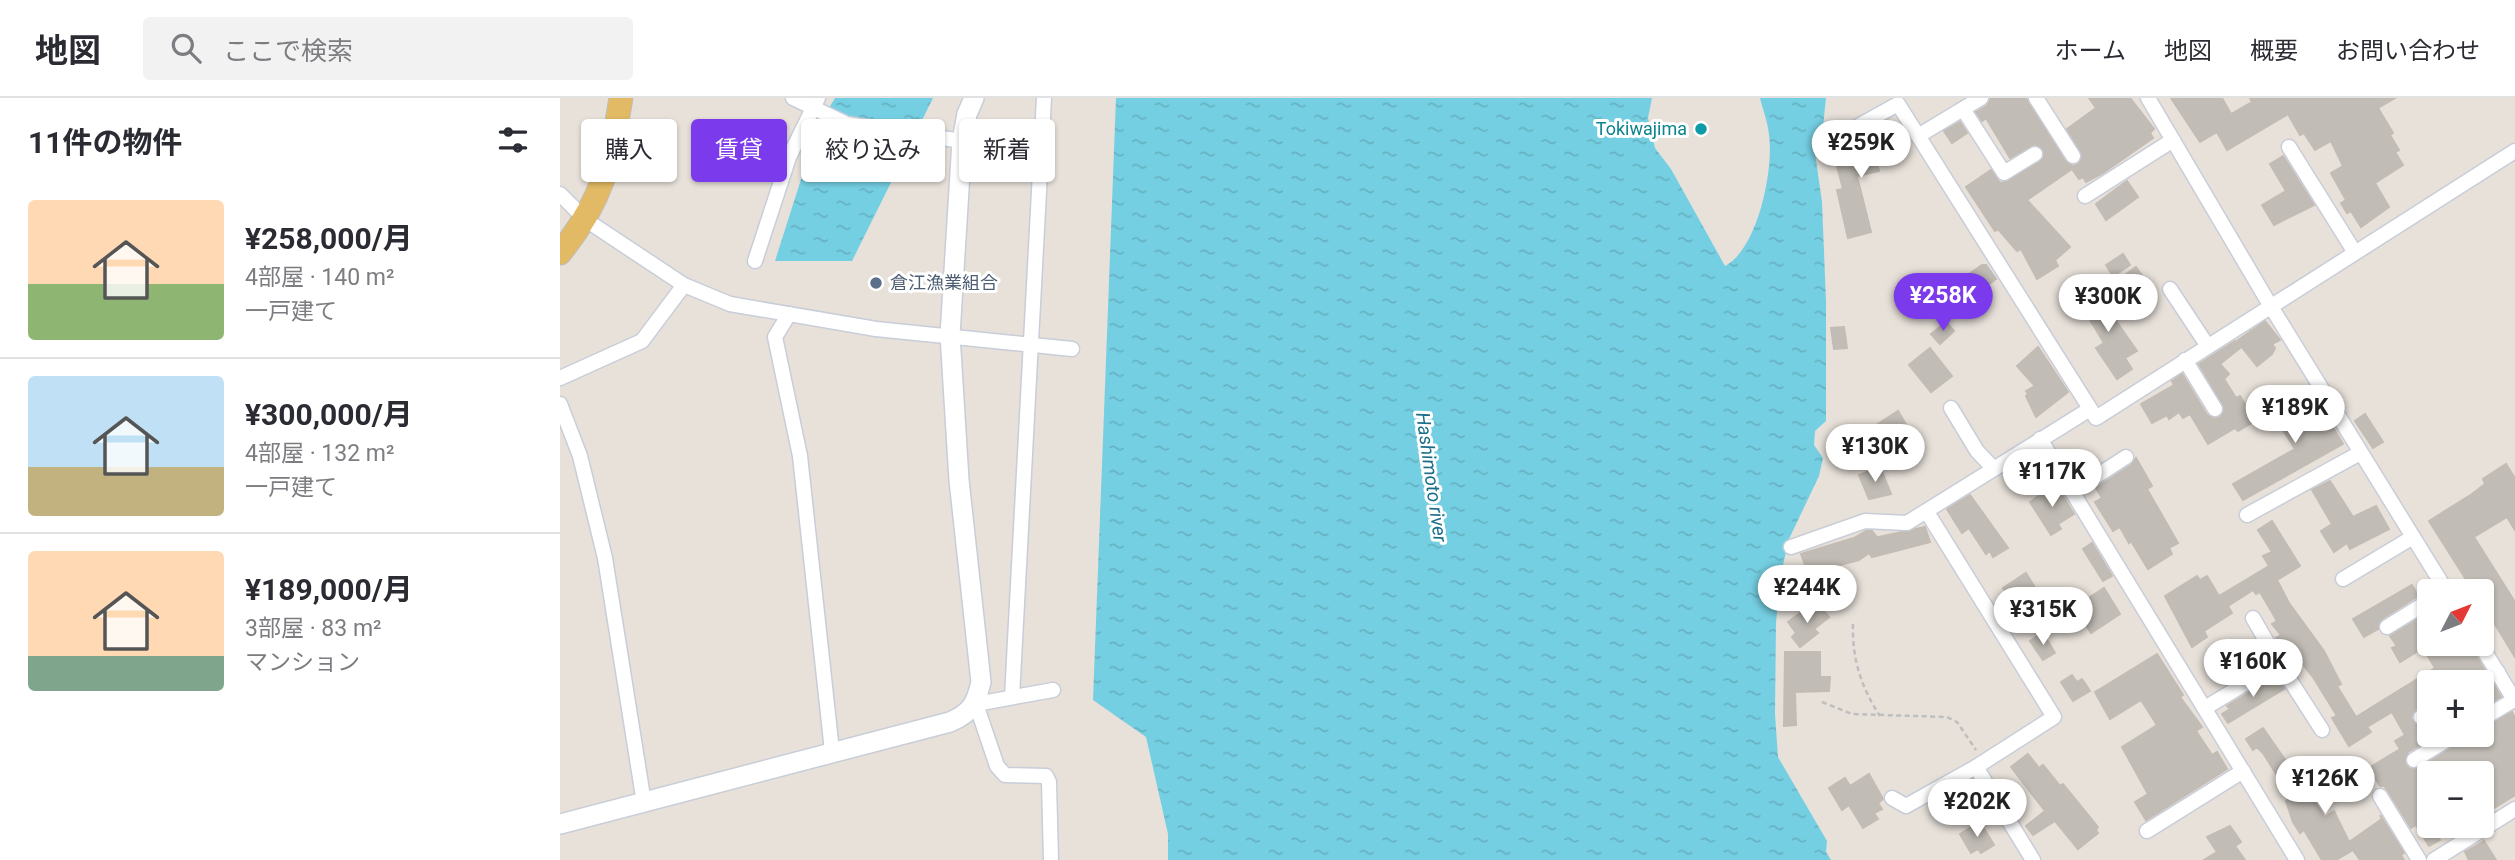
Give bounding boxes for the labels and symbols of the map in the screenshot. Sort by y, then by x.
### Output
place label: Tokiwajima [1596,118,1687,139]
pin: ¥259K [1812,120,1910,180]
marker: Tokiwajima [1693,121,1709,137]
place label: 倉江漁業組合 [890,272,998,293]
pin: ¥258K [1894,274,1992,333]
pin: ¥300K [2059,274,2157,334]
marker: 倉江漁業組合 [868,275,884,291]
pin: ¥189K [2246,386,2344,445]
water label: Hashimoto river [1411,411,1452,544]
pin: ¥130K [1826,424,1924,484]
pin: ¥117K [2003,450,2101,509]
pin: ¥244K [1758,566,1856,625]
north arrow [2417,579,2494,656]
pin: ¥315K [1994,588,2092,647]
pin: ¥160K [2204,640,2302,699]
pin: ¥126K [2276,756,2374,816]
pin: ¥202K [1928,780,2026,839]

